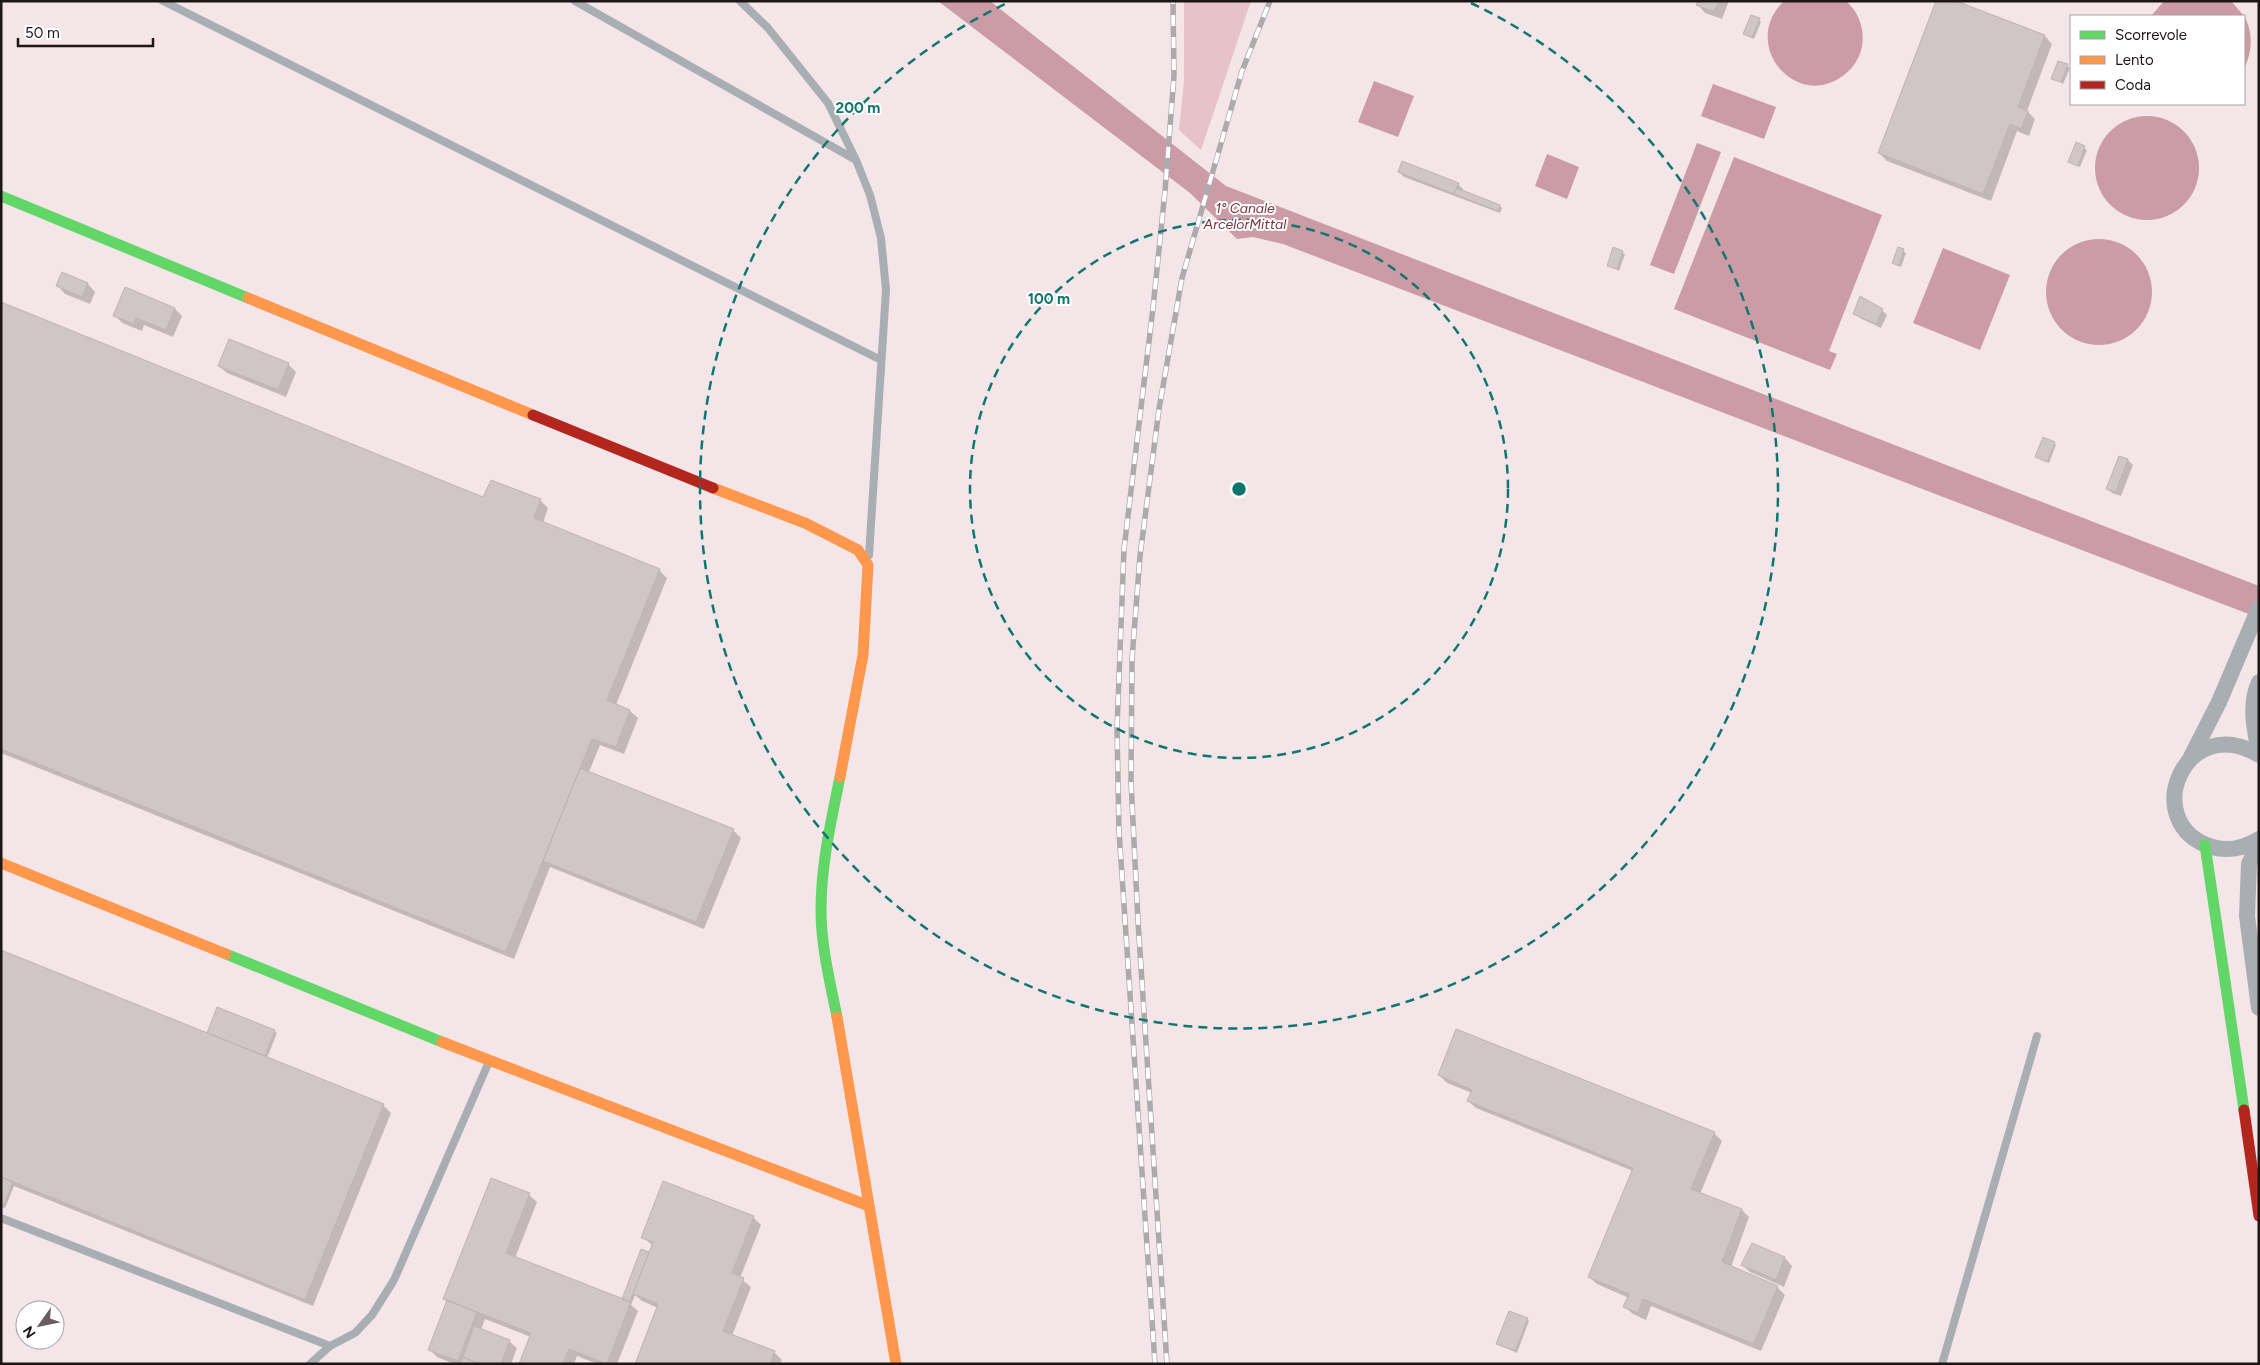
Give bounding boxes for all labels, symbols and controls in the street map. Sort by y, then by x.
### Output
scale bar [18,15,152,47]
legend [2070,15,2245,105]
text: 50 m [25,24,60,42]
text: Scorrevole [2115,26,2187,44]
text: Lento [2115,51,2154,69]
text: Coda [2115,76,2151,94]
text: 200 m [836,99,880,117]
water label: 1° Canale ArcelorMittal [1203,200,1287,233]
text: 100 m [1028,290,1070,308]
centre of rings [1230,480,1248,498]
north arrow [15,1300,65,1350]
text: N [19,1323,40,1341]

